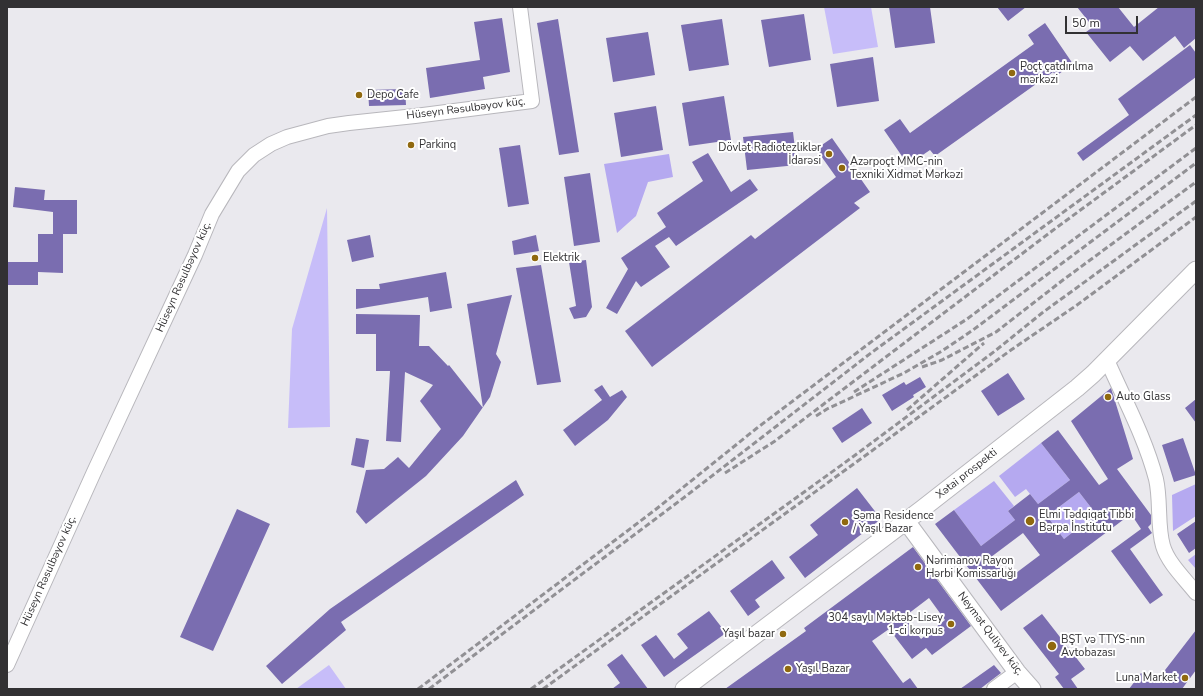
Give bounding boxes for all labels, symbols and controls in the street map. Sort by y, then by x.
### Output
scale bar [1067,8,1140,34]
text: 50 m [1072,15,1100,31]
place label: Poçt çatdırılma mərkəzi [1020,60,1093,86]
marker: Poçt çatdırılma mərkəzi [1007,68,1017,78]
place label: Depo Cafe [367,88,419,102]
marker: Depo Cafe [354,90,364,100]
street label: Hüseyn Rəsulbəyov küç. [406,95,526,123]
place label: Parkinq [419,138,456,152]
marker: Parkinq [406,140,416,150]
place label: Dövlət Radiotezliklər İdarəsi [718,141,821,167]
marker: Dövlət Radiotezliklər İdarəsi [824,149,834,159]
place label: Azərpoçt MMC-nin Texniki Xidmət Mərkəzi [850,155,963,181]
marker: Azərpoçt MMC-nin Texniki Xidmət Mərkəzi [837,163,847,173]
street label: Hüseyn Rəsulbəyov küç. [154,220,214,334]
place label: Elektrik [543,251,580,265]
marker: Elektrik [530,253,540,263]
place label: Auto Glass [1116,390,1171,404]
marker: Auto Glass [1103,392,1113,402]
street label: Xətai prospekti [934,446,1000,502]
place label: Elmi Tədqiqat Tibbi Bərpa İnstitutu [1039,508,1134,534]
place label: Səma Residence / Yaşıl Bazar [853,509,934,535]
street label: Hüseyn Rəsulbəyov küç. [19,514,79,628]
marker: Elmi Tədqiqat Tibbi Bərpa İnstitutu [1024,515,1036,527]
marker: Səma Residence / Yaşıl Bazar [840,517,850,527]
place label: Nərimanov Rayon Hərbi Komissarlığı [926,554,1016,580]
marker: Nərimanov Rayon Hərbi Komissarlığı [913,562,923,572]
street label: Neymət Quliyev küç. [954,590,1026,678]
place label: 304 saylı Məktəb-Lisey 1-ci korpus [828,611,943,637]
marker: 304 saylı Məktəb-Lisey 1-ci korpus [946,619,956,629]
place label: Yaşıl bazar [722,627,775,641]
marker: Yaşıl bazar [778,629,788,639]
place label: BŞT və TTYS-nın Avtobazası [1061,633,1145,659]
marker: BŞT və TTYS-nın Avtobazası [1046,640,1058,652]
place label: Yaşıl Bazar [796,662,850,676]
marker: Yaşıl Bazar [783,664,793,674]
place label: Luna Market [1116,671,1177,685]
marker: Luna Market [1180,673,1190,683]

